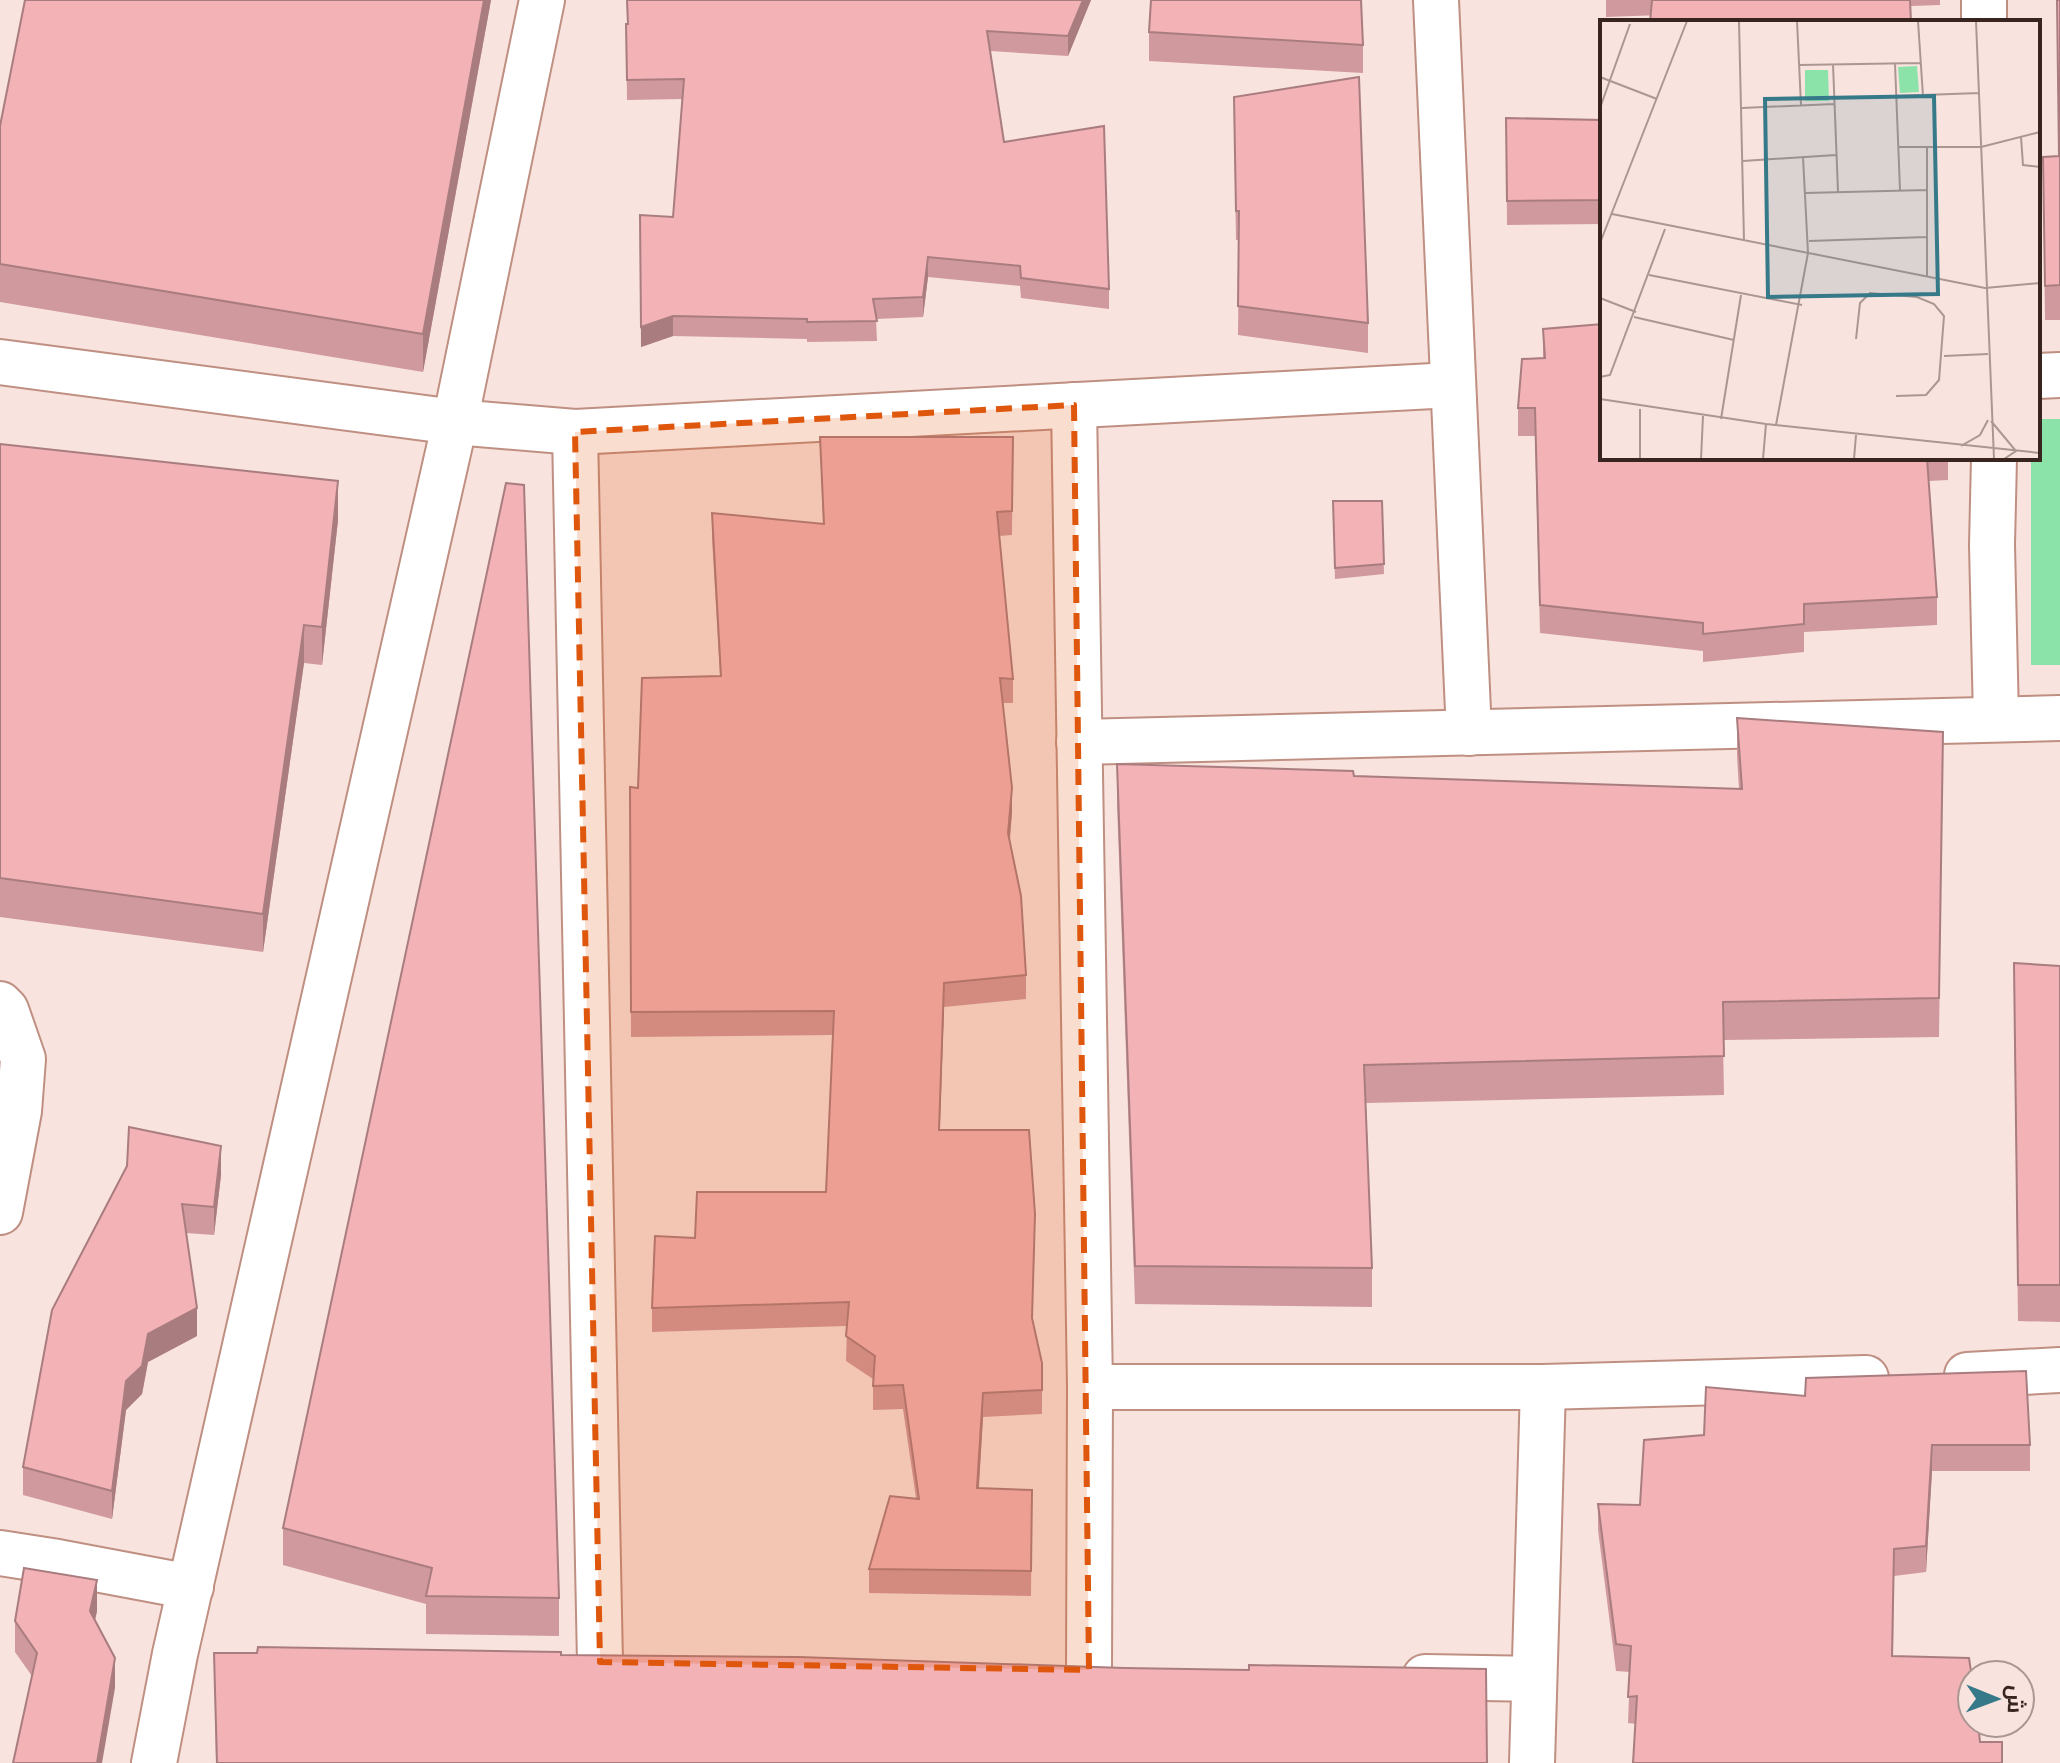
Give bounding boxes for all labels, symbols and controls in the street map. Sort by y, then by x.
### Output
inset map [1600,20,2040,460]
north arrow [1956,1659,2036,1739]
text: ش [2002,1685,2028,1714]

